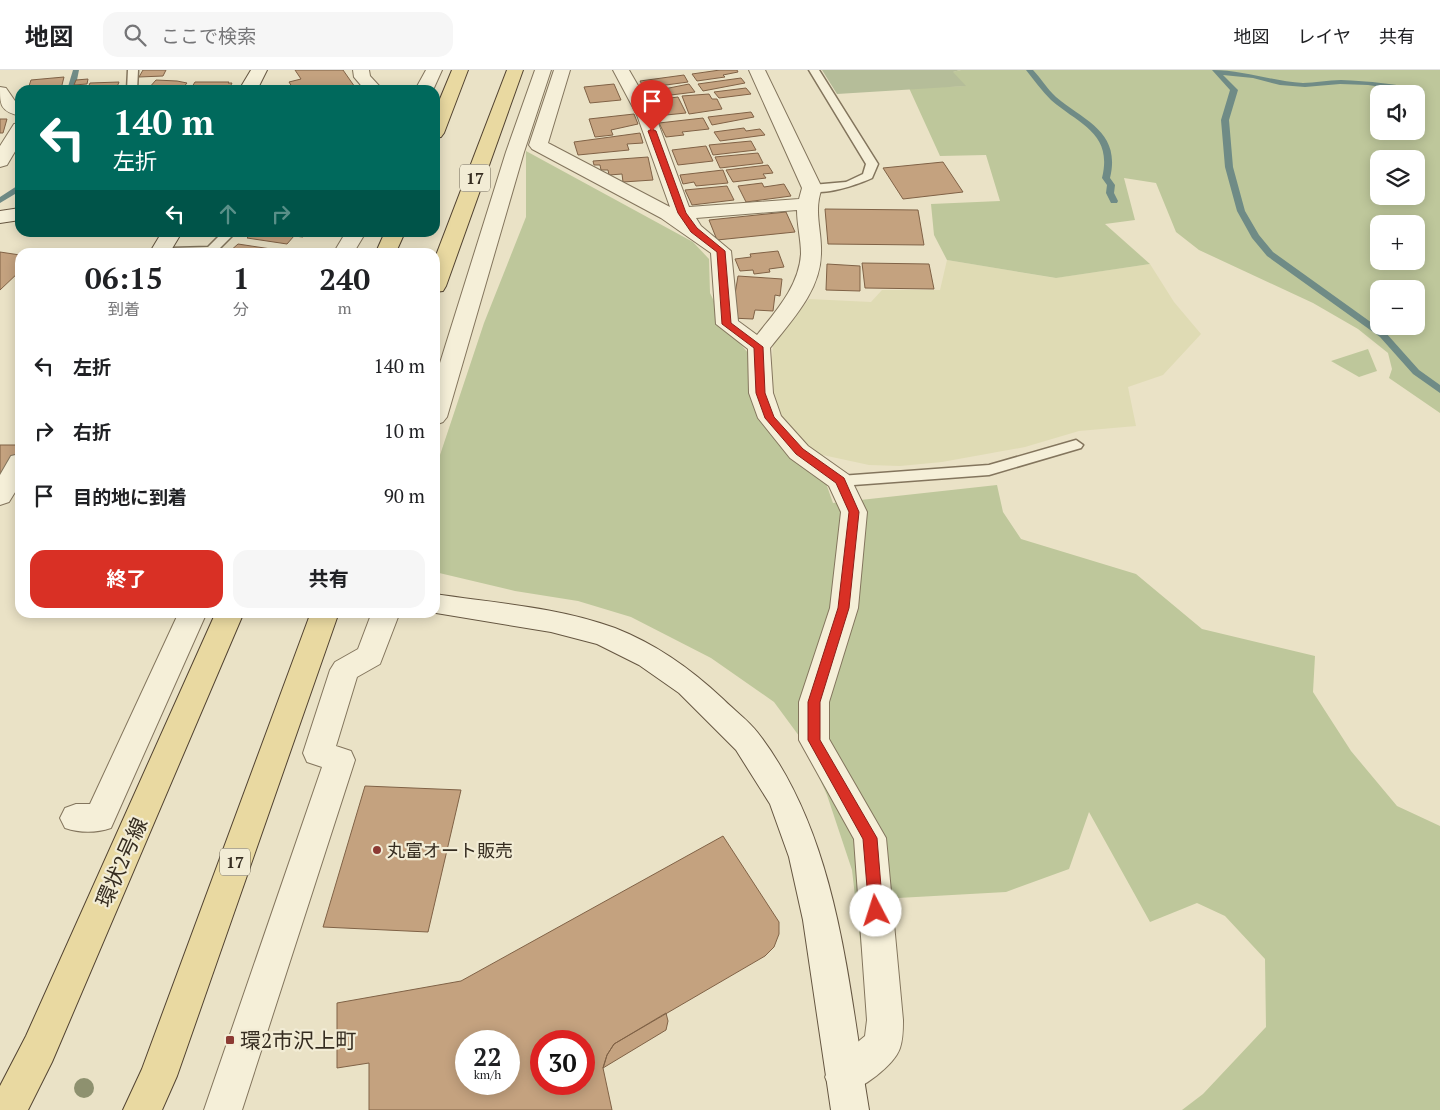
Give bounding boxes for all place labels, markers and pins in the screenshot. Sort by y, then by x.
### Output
pin [631,80,673,131]
place label: 丸富オート販売 [387,838,513,862]
marker: 丸富オート販売 [371,844,383,856]
place label: 環2市沢上町 [240,1026,356,1054]
marker: 環2市沢上町 [224,1034,236,1046]

